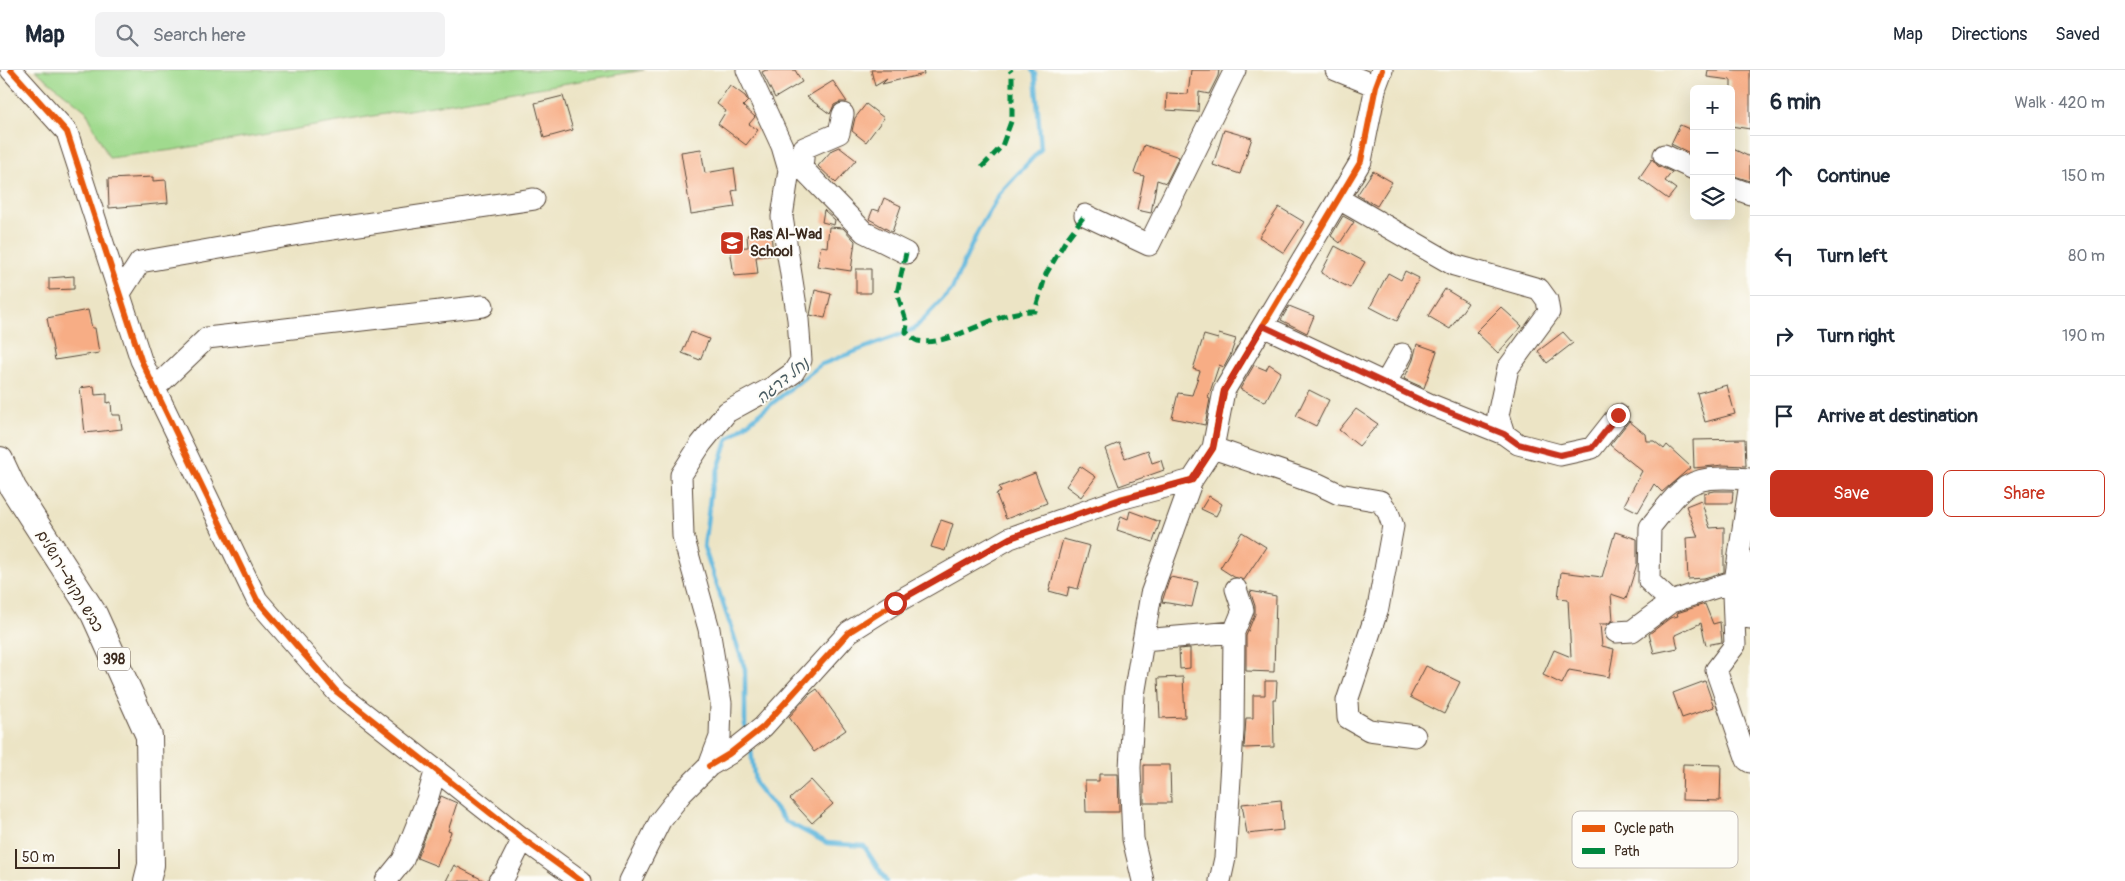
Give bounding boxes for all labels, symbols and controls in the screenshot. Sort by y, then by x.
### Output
search box [95,12,445,57]
text: Map [25,20,65,49]
icon: search [113,21,141,49]
text: Search here [153,23,246,47]
text: Map [1893,23,1923,46]
text: Directions [1951,23,2027,46]
text: Saved [2055,23,2100,46]
map controls [1690,85,1735,220]
button: + [1690,85,1735,130]
text: 6 min [1770,89,1821,116]
text: Walk · 420 m [2014,93,2105,113]
button: − [1690,130,1735,175]
icon: ahead [1770,162,1798,190]
text: Continue [1817,164,1890,188]
text: 150 m [2061,166,2105,186]
button: layers [1690,175,1735,220]
place label: Ras Al-Wad School [750,225,822,261]
school or university icon: Ras Al-Wad School [719,230,745,256]
icon: left [1770,242,1798,270]
text: Turn left [1817,244,1887,268]
text: 80 m [2068,246,2105,266]
icon: right [1770,322,1798,350]
text: Turn right [1817,324,1895,348]
text: 190 m [2062,326,2105,346]
water label: נחל דרגה [752,353,814,408]
icon: arrive [1770,402,1798,430]
route end [1607,404,1630,427]
text: Arrive at destination [1817,404,1978,428]
button: Save [1770,470,1933,517]
button: Share [1943,470,2105,517]
street label: כביש תקוע–ירושלים [32,527,107,636]
route start [884,592,907,615]
road number: 398 [98,648,130,670]
legend [1572,811,1738,868]
text: Cycle path [1614,820,1674,837]
text: Path [1614,843,1639,860]
scale bar [15,846,120,869]
text: 50 m [22,849,55,866]

